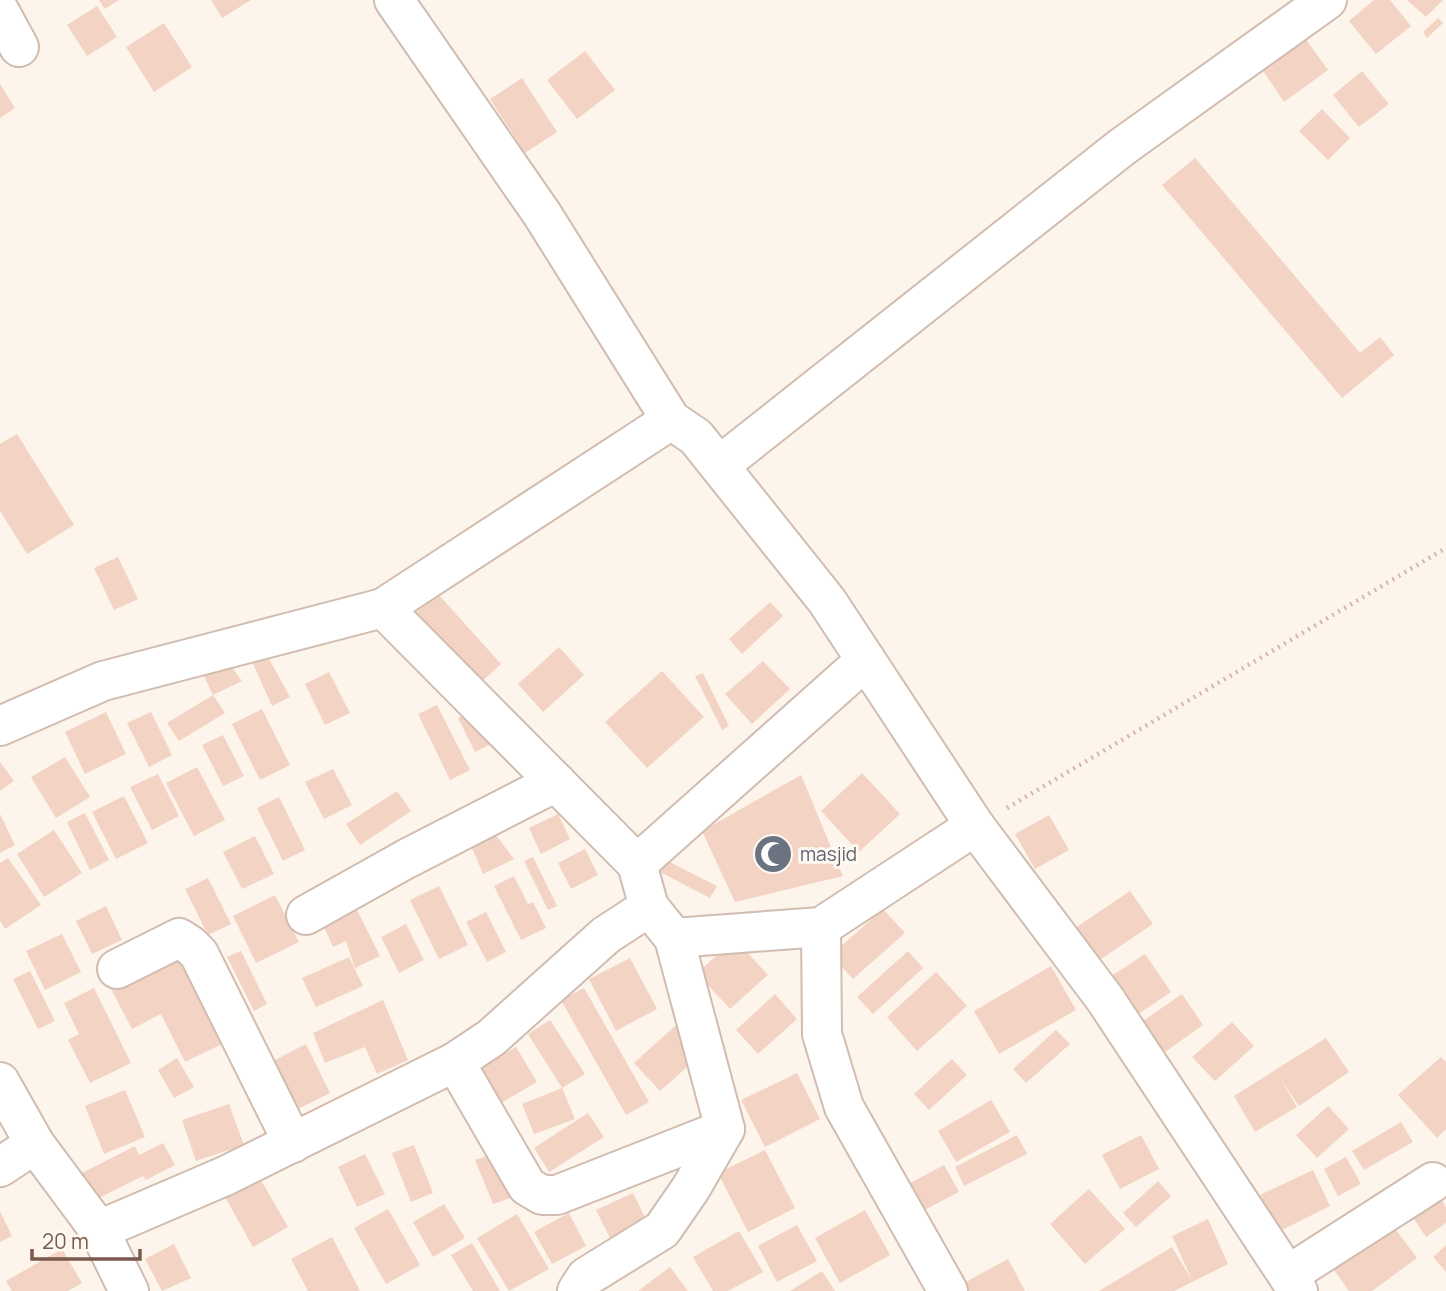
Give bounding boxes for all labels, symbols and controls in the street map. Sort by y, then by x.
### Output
mosque icon: masjid [752,833,794,875]
place label: masjid [800,841,857,867]
scale bar [32,1218,140,1262]
text: 20 m [42,1227,89,1255]

